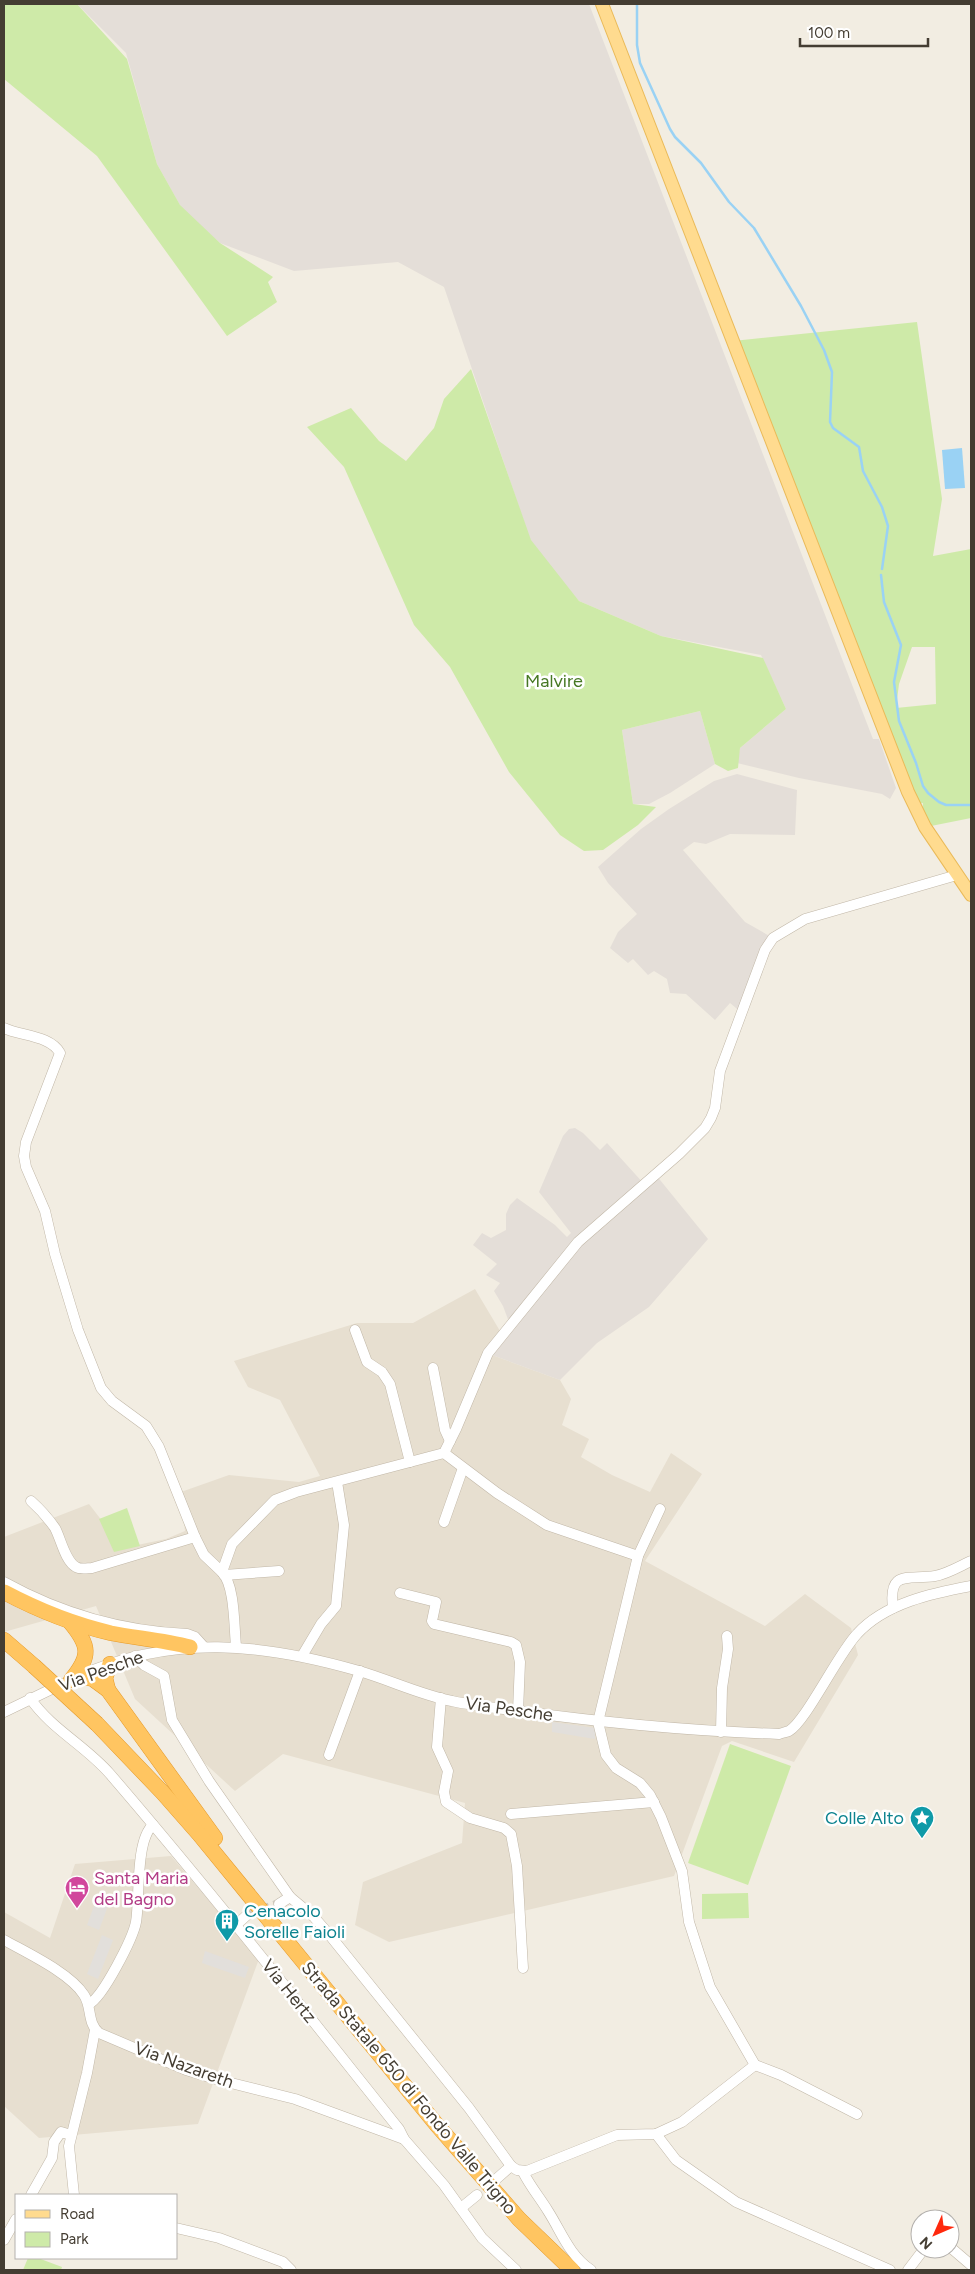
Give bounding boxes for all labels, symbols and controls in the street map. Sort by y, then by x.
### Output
scale bar [800,15,928,47]
text: 100 m [808,24,850,42]
park label: Malvire [525,670,583,692]
street label: Via Pesche [56,1645,146,1696]
street label: Via Pesche [464,1692,554,1726]
place icon: Colle Alto [909,1805,935,1839]
place label: Colle Alto [825,1807,904,1829]
place label: Santa Maria del Bagno [94,1867,189,1910]
hotel icon: Santa Maria del Bagno [64,1875,90,1909]
place label: Cenacolo Sorelle Faioli [244,1900,345,1943]
building icon: Cenacolo Sorelle Faioli [214,1908,240,1942]
street label: Via Hertz [257,1955,321,2027]
street label: Strada Statale 650 di Fondo Valle Trigno [297,1957,521,2219]
street label: Via Nazareth [131,2037,237,2093]
legend [15,2194,178,2259]
text: Road [60,2205,95,2223]
north arrow [910,2209,960,2259]
text: Park [60,2230,89,2248]
text: N [916,2233,936,2253]

